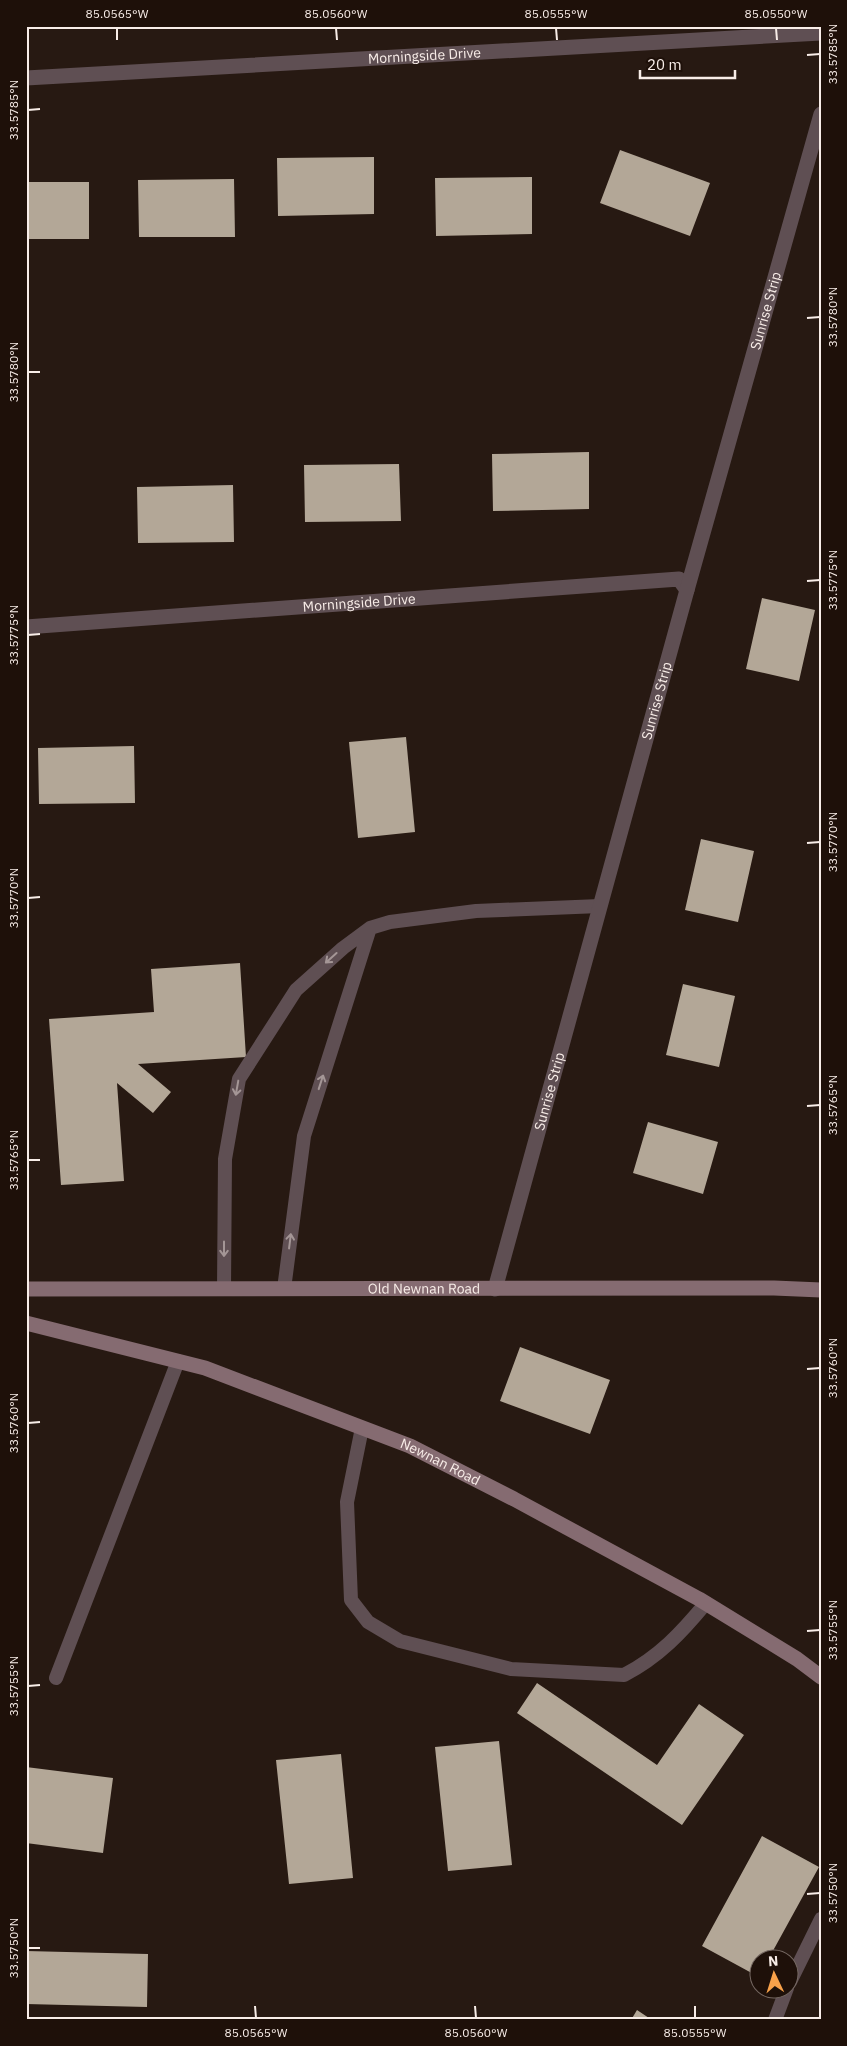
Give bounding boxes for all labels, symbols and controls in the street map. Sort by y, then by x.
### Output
text: 85.0565°W [86,6,149,21]
text: 85.0560°W [305,6,368,21]
text: 85.0555°W [525,6,588,21]
text: 85.0550°W [745,6,808,21]
text: 33.5785°N [825,24,840,84]
street label: Morningside Drive [367,43,482,68]
scale bar [640,48,734,80]
text: 20 m [647,55,682,74]
text: 33.5785°N [6,80,21,140]
street label: Sunrise Strip [746,270,785,352]
text: 33.5780°N [825,287,840,347]
text: 33.5780°N [6,342,21,402]
text: 33.5775°N [825,550,840,610]
street label: Morningside Drive [302,589,416,616]
text: 33.5775°N [6,605,21,665]
street label: Sunrise Strip [637,660,676,742]
text: 33.5770°N [825,812,840,872]
text: 33.5770°N [6,868,21,928]
one-way arrow [325,952,338,964]
street label: Sunrise Strip [530,1050,569,1132]
one-way arrow [317,1074,326,1090]
text: 33.5765°N [825,1075,840,1135]
one-way arrow [232,1080,242,1096]
text: 33.5765°N [6,1130,21,1190]
one-way arrow [285,1233,295,1249]
one-way arrow [219,1241,229,1257]
street label: Old Newnan Road [368,1279,480,1298]
text: 33.5760°N [825,1338,840,1398]
text: 33.5760°N [6,1393,21,1453]
street label: Newnan Road [398,1434,483,1489]
text: 33.5755°N [825,1600,840,1660]
text: 33.5755°N [6,1656,21,1716]
text: 33.5750°N [825,1863,840,1923]
text: 33.5750°N [6,1918,21,1978]
north arrow [750,1948,800,1998]
text: N [767,1952,779,1970]
text: 85.0565°W [225,2025,288,2040]
text: 85.0560°W [445,2025,508,2040]
text: 85.0555°W [664,2025,727,2040]

